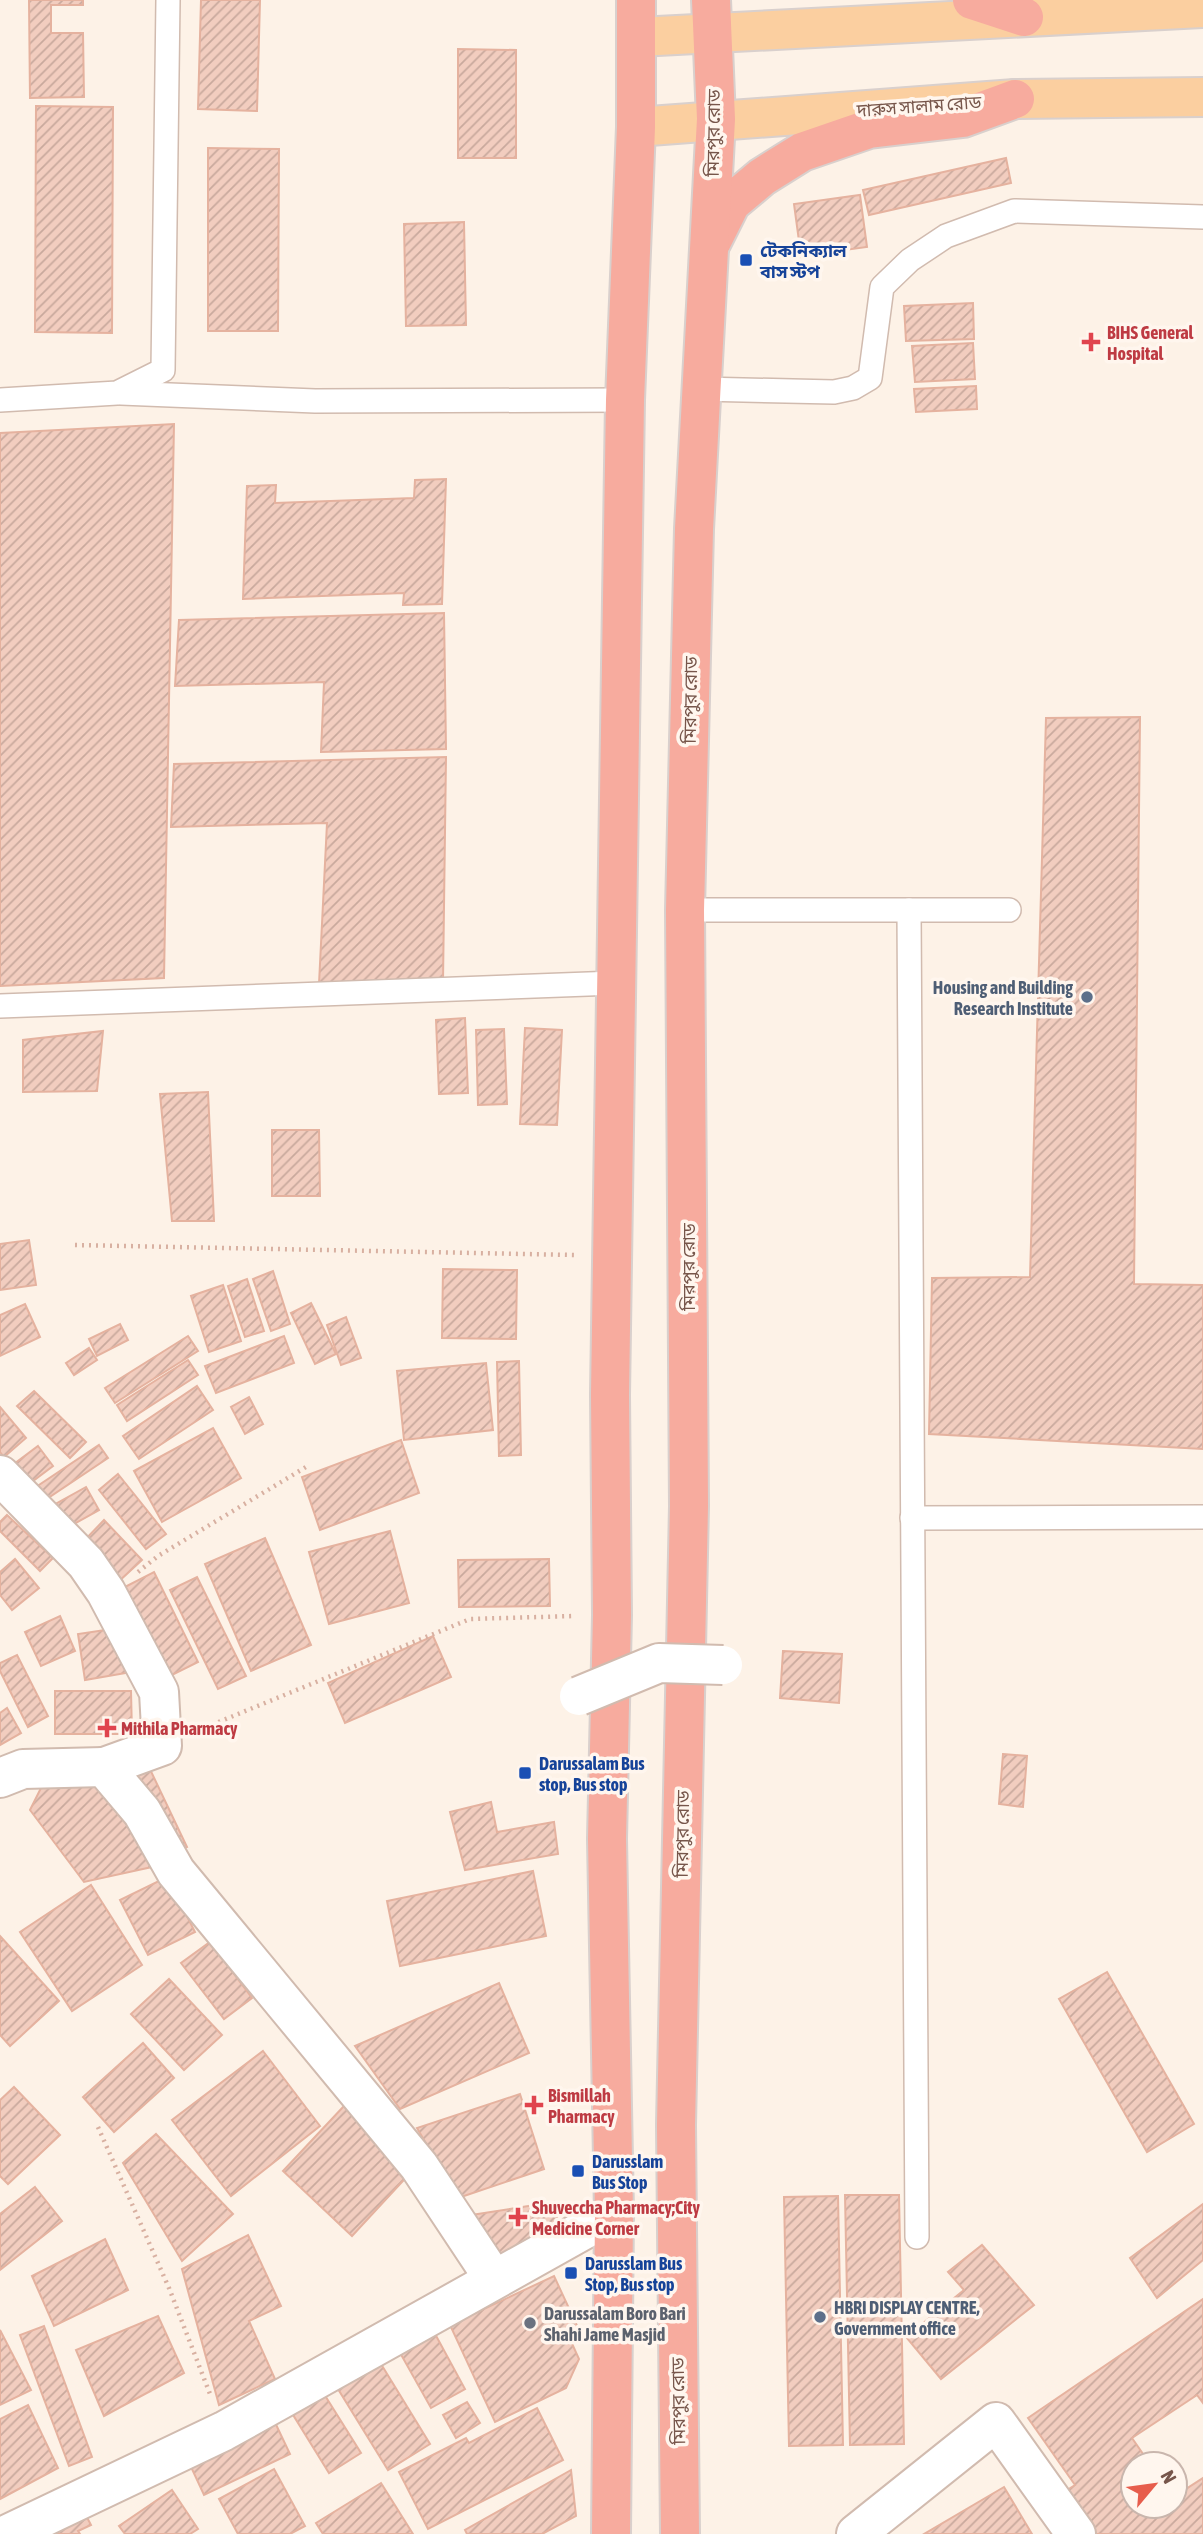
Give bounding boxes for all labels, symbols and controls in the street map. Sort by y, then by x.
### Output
street label: মিরপুর রোড [702,89,725,178]
street label: দারুস সালাম রোড [855,91,982,121]
place label: টেকনিক্যাল বাস স্টপ [759,240,847,282]
marker: টেকনিক্যাল বাস স্টপ [738,252,754,268]
place label: BIHS General Hospital [1107,322,1194,364]
marker: BIHS General Hospital [1081,332,1101,352]
street label: মিরপুর রোড [679,656,702,745]
place label: Housing and Building Research Institute [933,977,1073,1019]
marker: Housing and Building Research Institute [1079,989,1095,1005]
street label: মিরপুর রোড [678,1223,700,1312]
place label: Mithila Pharmacy [121,1718,238,1739]
marker: Mithila Pharmacy [99,1720,115,1736]
place label: Darussalam Bus stop, Bus stop [539,1753,645,1795]
marker: Darussalam Bus stop, Bus stop [517,1765,533,1781]
street label: মিরপুর রোড [671,1790,694,1879]
place label: Bismillah Pharmacy [548,2085,615,2127]
marker: Bismillah Pharmacy [526,2097,542,2113]
place label: Darusslam Bus Stop [592,2151,663,2193]
marker: Darusslam Bus Stop [570,2163,586,2179]
place label: Shuveccha Pharmacy;City Medicine Corner [532,2197,700,2239]
marker: Shuveccha Pharmacy;City Medicine Corner [510,2209,526,2225]
place label: Darusslam Bus Stop, Bus stop [585,2253,683,2295]
marker: Darusslam Bus Stop, Bus stop [563,2265,579,2281]
place label: HBRI DISPLAY CENTRE, Government office [834,2297,980,2339]
place label: Darussalam Boro Bari Shahi Jame Masjid [544,2303,686,2345]
marker: HBRI DISPLAY CENTRE, Government office [812,2309,828,2325]
marker: Darussalam Boro Bari Shahi Jame Masjid [522,2315,538,2331]
street label: মিরপুর রোড [667,2357,690,2446]
north arrow [1119,2450,1189,2520]
text: N [1157,2467,1181,2487]

